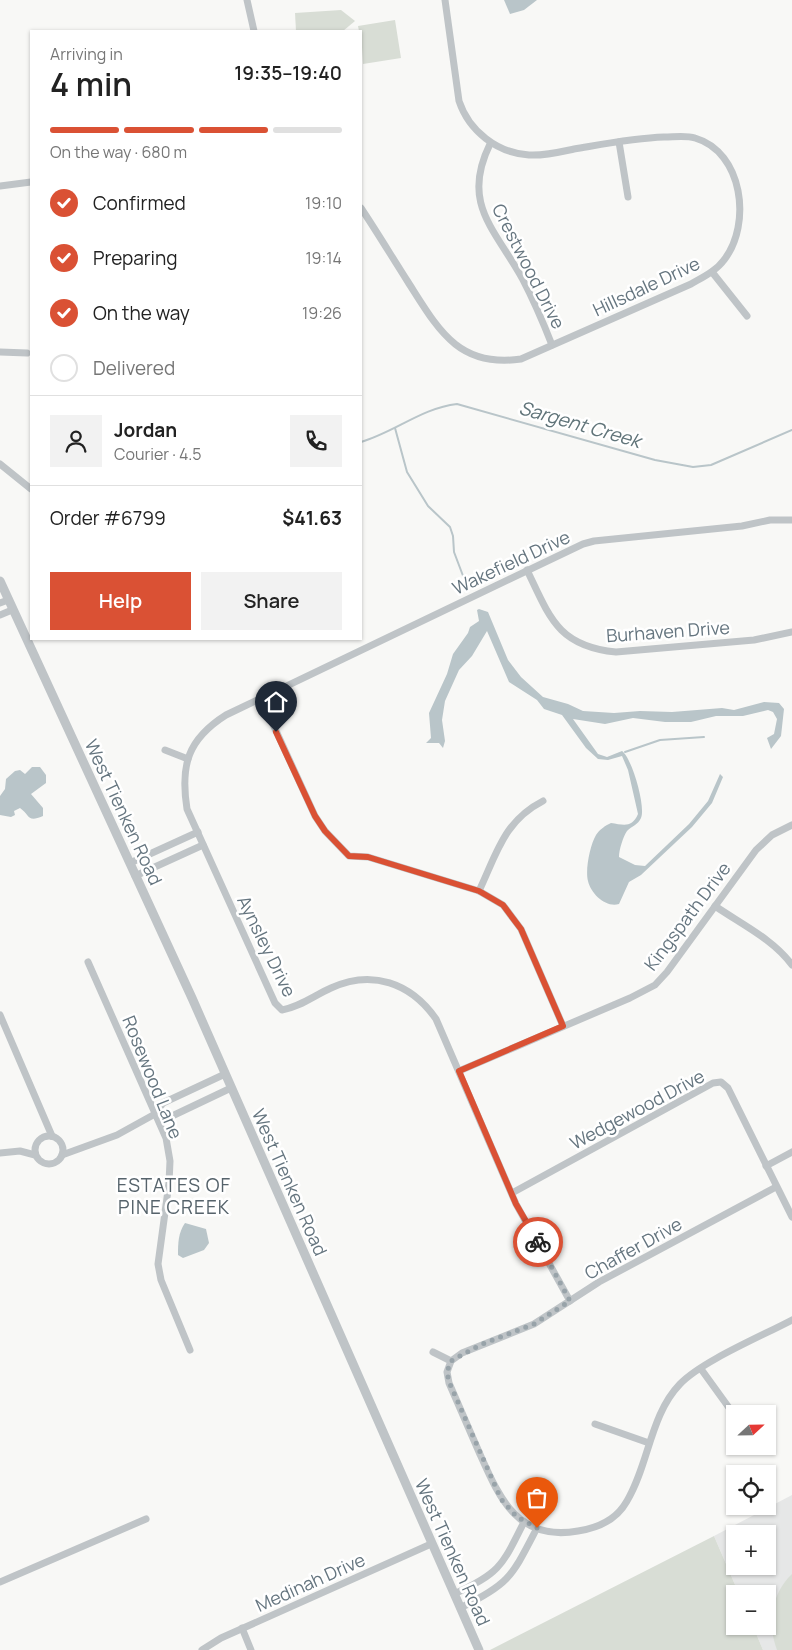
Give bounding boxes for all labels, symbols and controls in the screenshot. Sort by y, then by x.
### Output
text: Arriving in [50,43,123,65]
text: 19:35–19:40 [234,60,342,86]
text: 4 min [50,62,132,106]
text: On the way · 680 m [50,141,187,163]
icon: check [50,189,78,217]
text: Confirmed [93,190,186,216]
text: 19:10 [305,192,342,214]
street label: Crestwood Drive [487,199,571,333]
icon: check [50,244,78,272]
text: Preparing [93,245,178,271]
text: 19:14 [305,247,342,269]
street label: Hillsdale Drive [589,251,703,321]
icon: check [50,299,78,327]
text: On the way [93,300,190,326]
text: 19:26 [302,302,342,324]
text: Delivered [93,355,175,381]
water label: Sargent Creek [516,394,646,454]
button: person [50,415,102,467]
button: phone [290,415,342,467]
text: Jordan [114,417,177,443]
text: Courier · 4.5 [114,443,201,465]
text: Order #6799 [50,505,166,531]
text: $41.63 [282,505,342,531]
street label: Wakefield Drive [448,524,574,600]
button: Help [50,572,191,630]
button: Share [201,572,342,630]
street label: Burhaven Drive [605,615,731,647]
pin [255,681,297,732]
icon: home [262,688,290,716]
street label: West Tienken Road [80,735,168,889]
street label: Kingspath Drive [638,857,736,975]
street label: Aynsley Drive [232,891,302,1001]
street label: Rosewood Lane [117,1012,189,1142]
street label: Wedgewood Drive [566,1063,708,1155]
street label: West Tienken Road [247,1105,333,1259]
district label: ESTATES OF PINE CREEK [117,1172,231,1220]
street label: Chaffer Drive [580,1211,686,1285]
courier [513,1217,563,1267]
icon: bike [524,1228,552,1256]
north arrow [726,1405,776,1455]
map controls [726,1405,776,1635]
button: locate [726,1465,776,1515]
street label: West Tienken Road [410,1475,496,1629]
pin [516,1477,558,1528]
icon: bag [523,1484,551,1512]
button: + [726,1525,776,1575]
street label: Medinah Drive [251,1547,369,1617]
button: − [726,1585,776,1635]

